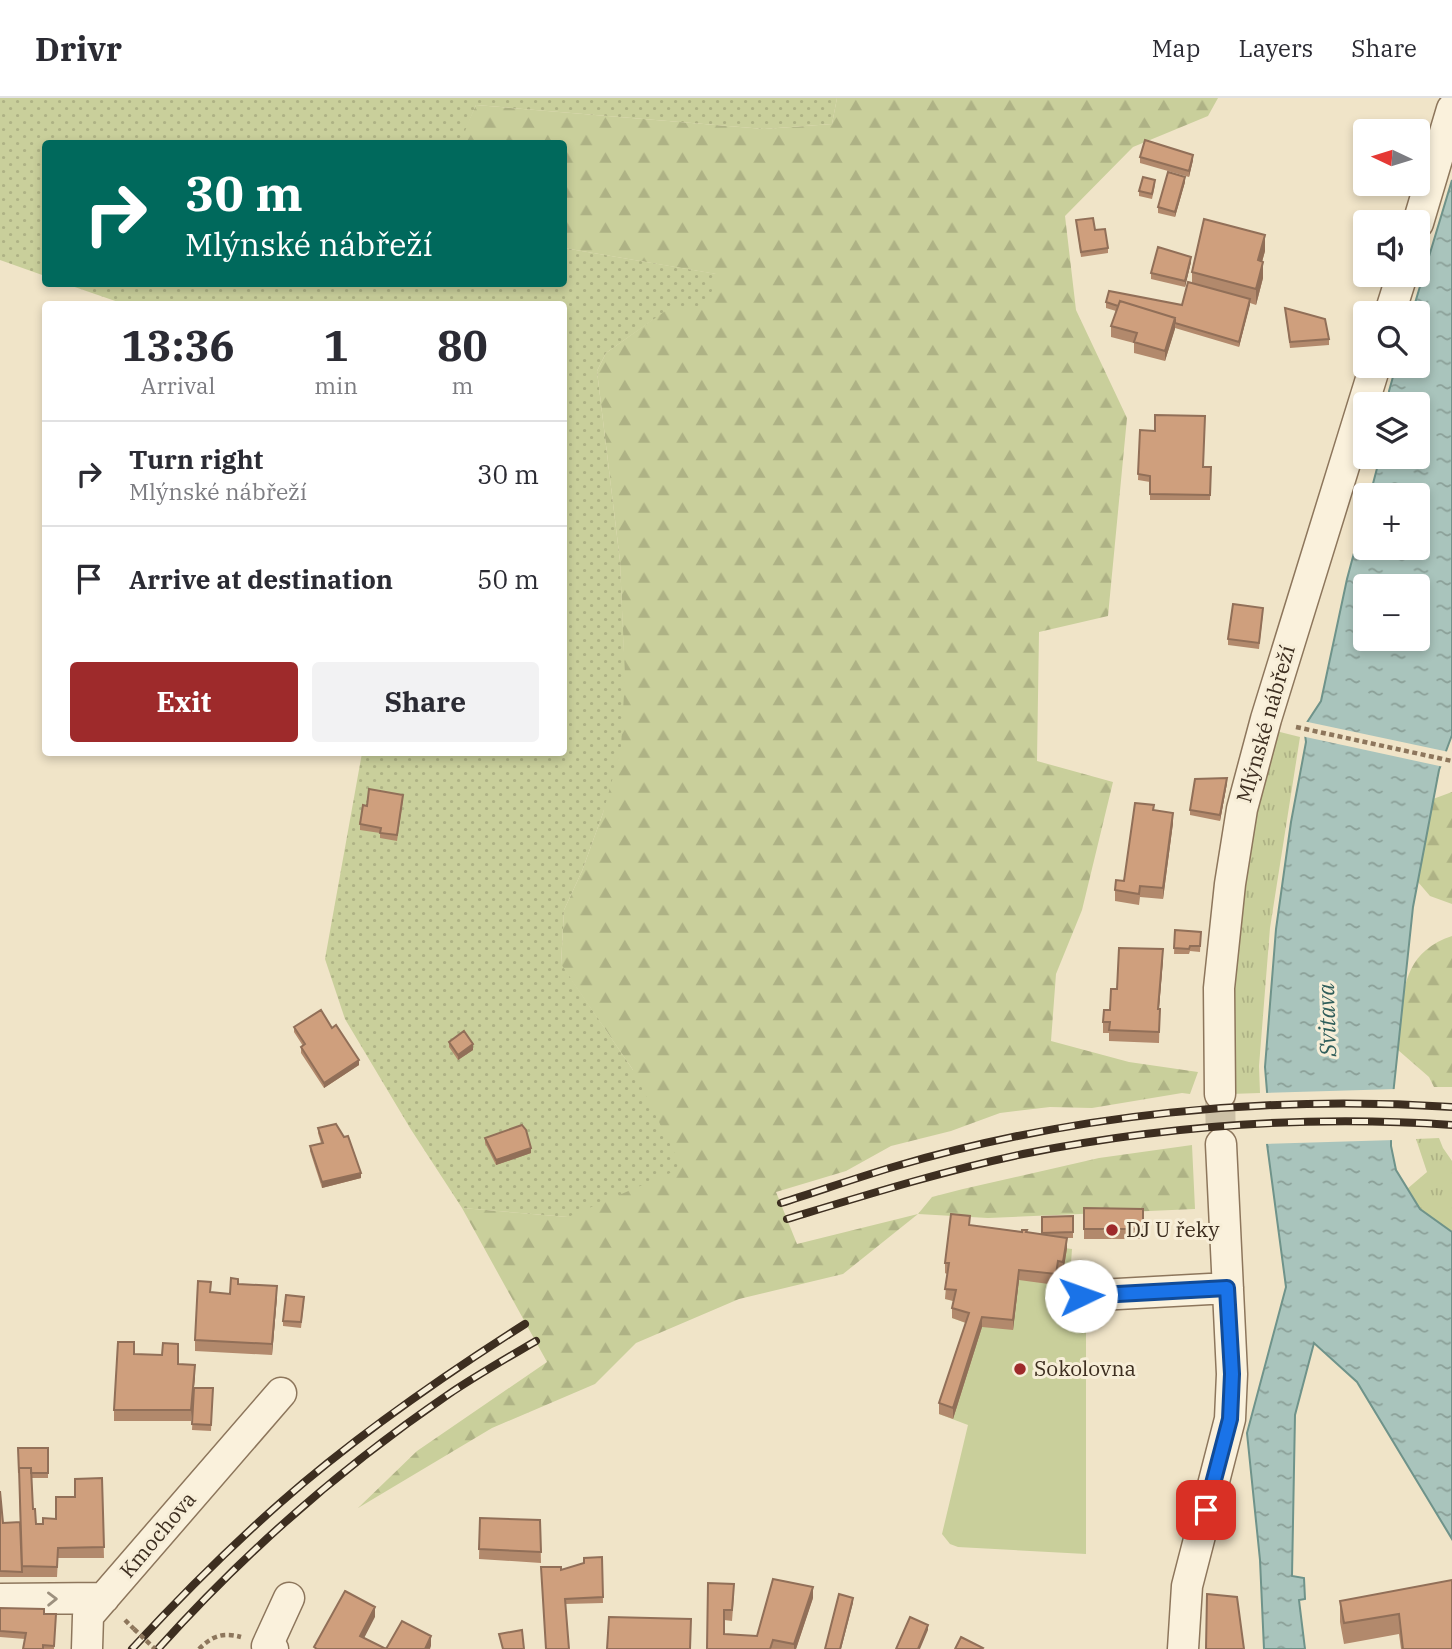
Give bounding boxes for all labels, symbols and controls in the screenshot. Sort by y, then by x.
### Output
text: Drivr [35,27,122,70]
text: Map [1152,32,1200,64]
text: Layers [1238,32,1313,64]
text: Share [1351,32,1417,64]
north arrow [1353,119,1430,196]
map controls [1353,119,1430,651]
text: 30 m [185,161,303,224]
icon: right [70,168,161,259]
button: sound [1353,210,1430,287]
text: Mlýnské nábřeží [185,223,433,265]
button: search [1353,301,1430,378]
text: 13:36 [121,318,235,373]
text: 1 [323,318,349,373]
text: 80 [437,318,488,373]
text: Arrival [141,370,215,400]
text: min [314,370,358,400]
text: m [452,370,473,400]
button: layers [1353,392,1430,469]
text: Turn right [129,442,263,476]
icon: right [70,455,108,493]
text: 30 m [477,457,539,491]
text: Mlýnské nábřeží [129,476,307,506]
button: + [1353,483,1430,560]
icon: arrive [70,560,108,598]
text: Arrive at destination [129,562,393,596]
text: 50 m [477,562,539,596]
button: − [1353,574,1430,651]
street label: Mlýnské nábřeží [1229,642,1301,806]
button: Exit [70,662,298,742]
button: Share [312,662,539,742]
water label: Svitava [1310,982,1342,1058]
place label: DJ U řeky [1126,1215,1220,1243]
marker: DJ U řeky [1104,1222,1120,1238]
position arrow [1044,1259,1118,1333]
place label: Sokolovna [1034,1354,1136,1382]
marker: Sokolovna [1012,1361,1028,1377]
pin [1176,1480,1236,1540]
street label: Kmochova [113,1485,202,1583]
icon: arrive [1187,1491,1225,1529]
one-way arrow [47,1591,58,1607]

